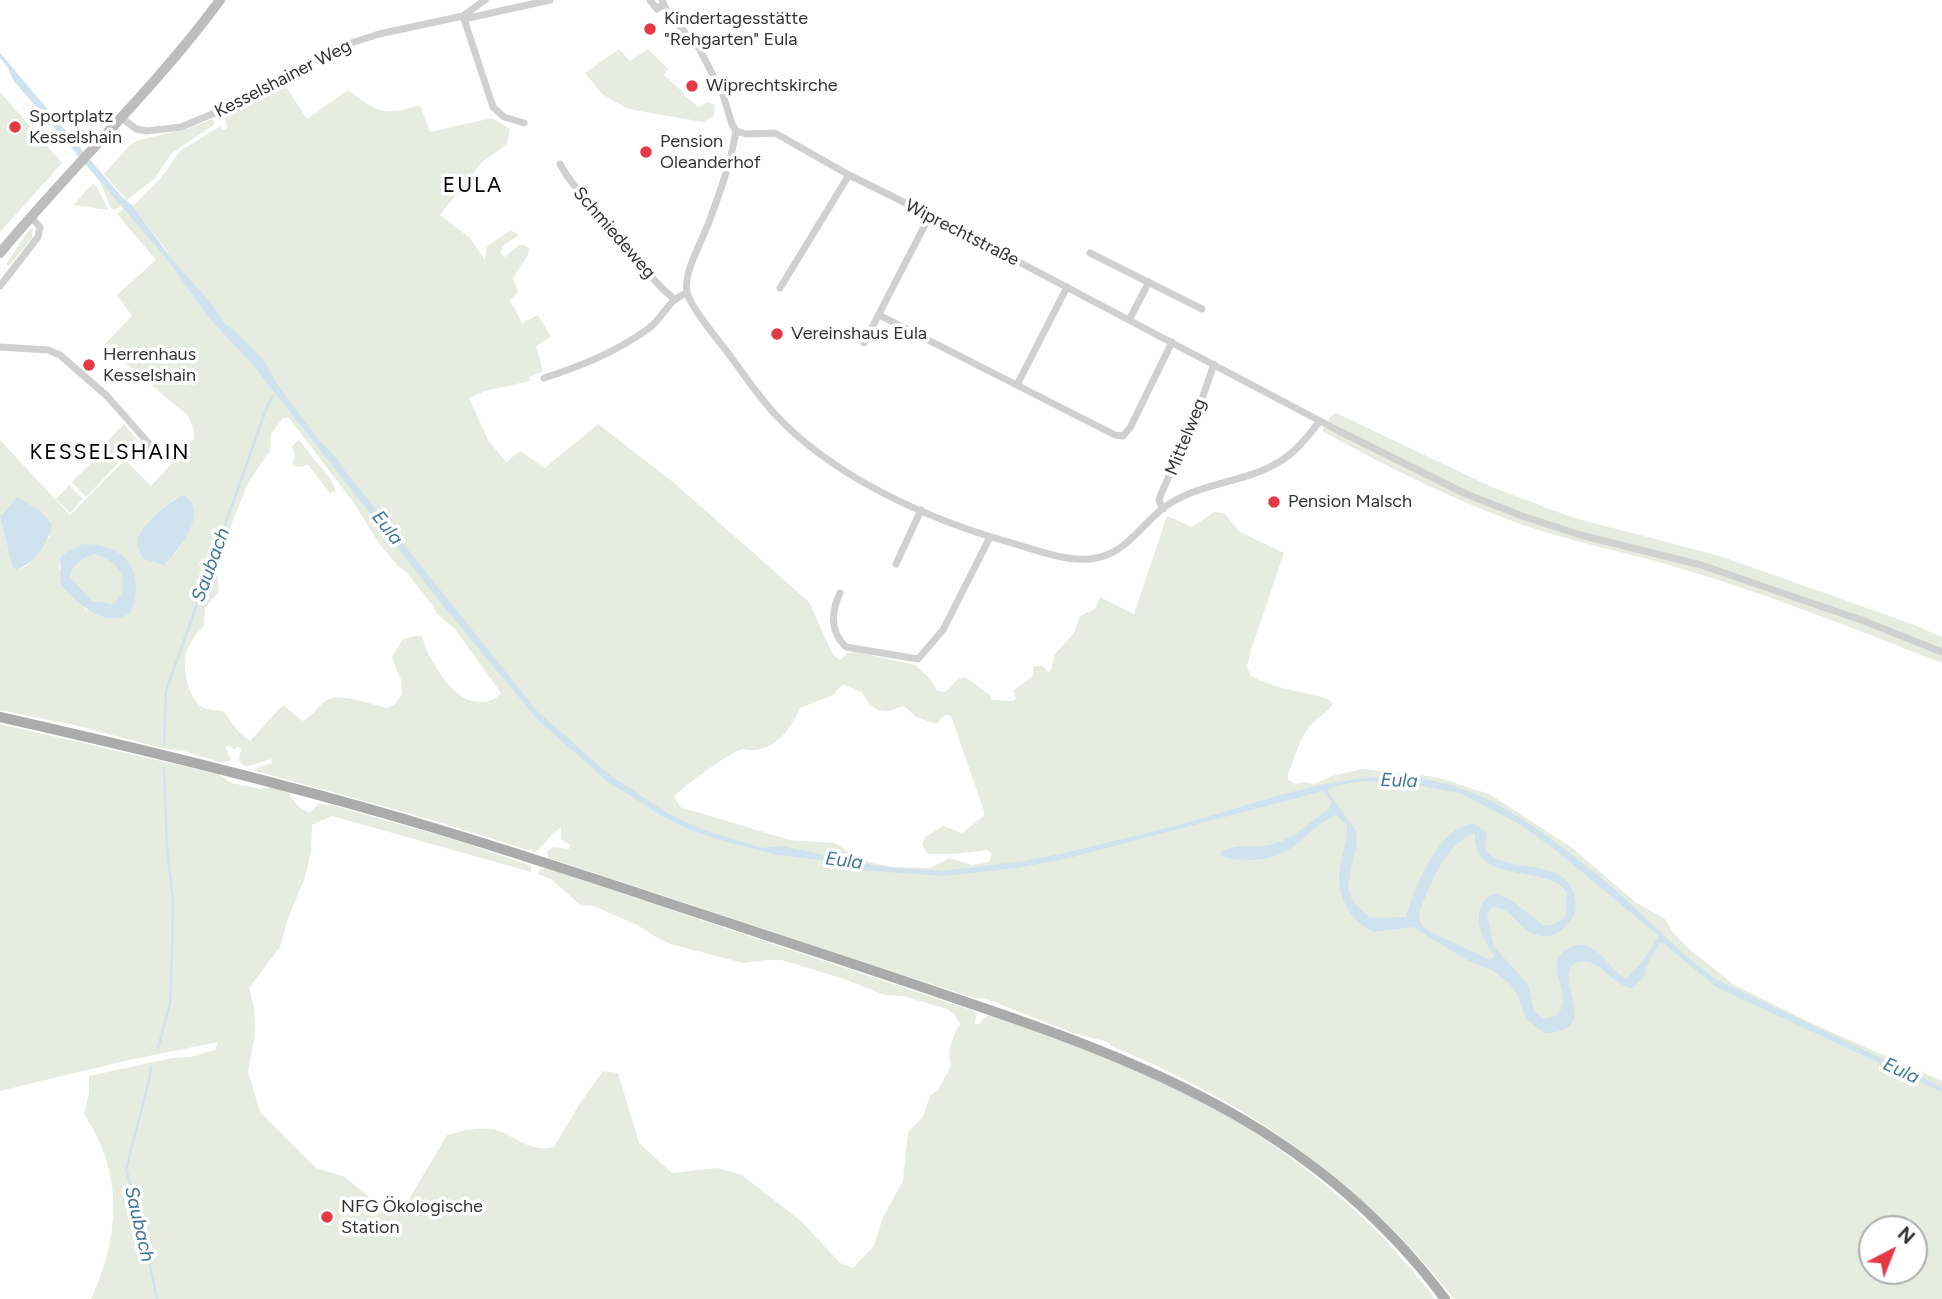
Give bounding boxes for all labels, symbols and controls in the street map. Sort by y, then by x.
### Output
place label: Kindertagesstätte "Rehgarten" Eula [664,8,808,50]
marker: Kindertagesstätte "Rehgarten" Eula [642,21,658,37]
street label: Kesselshainer Weg [211,35,355,123]
place label: Wiprechtskirche [706,75,838,97]
marker: Wiprechtskirche [684,78,700,94]
place label: Sportplatz Kesselshain [29,106,122,148]
marker: Sportplatz Kesselshain [7,119,23,135]
place label: Pension Oleanderhof [660,131,761,174]
marker: Pension Oleanderhof [638,144,654,160]
district label: EULA [443,173,503,199]
street label: Schmiedeweg [568,183,660,283]
street label: Wiprechtstraße [901,195,1023,271]
place label: Vereinshaus Eula [791,323,927,345]
marker: Vereinshaus Eula [769,326,785,342]
place label: Herrenhaus Kesselshain [103,344,196,386]
marker: Herrenhaus Kesselshain [81,357,97,373]
street label: Mittelweg [1161,395,1211,479]
district label: KESSELSHAIN [31,440,189,466]
place label: Pension Malsch [1288,491,1412,513]
marker: Pension Malsch [1266,494,1282,510]
water label: Eula [367,506,407,550]
water label: Saubach [187,525,235,605]
water label: Eula [1380,769,1418,793]
water label: Eula [824,847,864,875]
water label: Eula [1879,1053,1923,1089]
water label: Saubach [119,1184,159,1264]
place label: NFG Ökologische Station [341,1196,483,1238]
marker: NFG Ökologische Station [319,1209,335,1225]
north arrow [1858,1215,1928,1285]
text: N [1893,1222,1919,1249]

